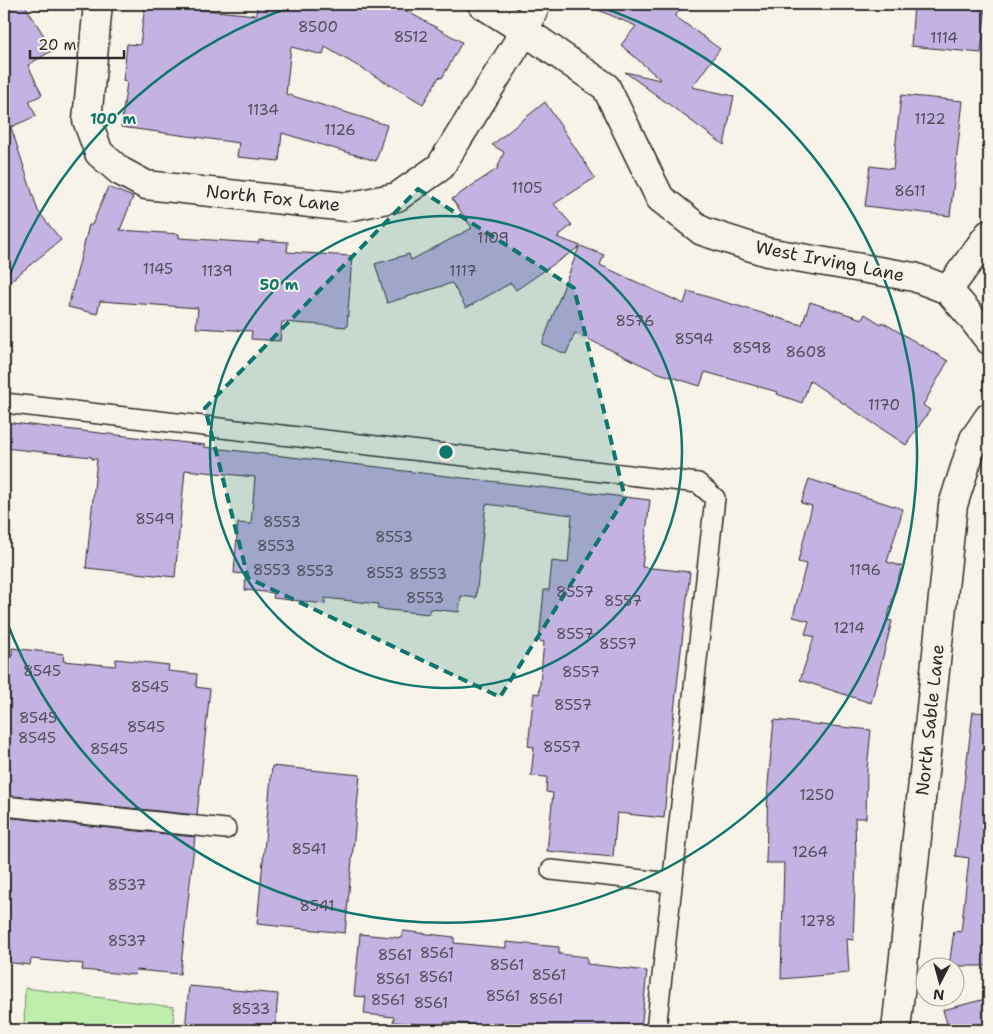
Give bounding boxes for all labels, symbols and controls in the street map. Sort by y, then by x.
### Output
house number: 8500 [298,17,338,37]
house number: 8512 [394,27,428,47]
scale bar [30,28,124,60]
house number: 1114 [930,28,958,48]
text: 20 m [38,35,77,55]
house number: 1134 [247,100,279,120]
text: 100 m [90,109,136,129]
house number: 1122 [914,109,946,129]
house number: 1126 [324,120,356,140]
house number: 1105 [511,178,543,198]
street label: North Fox Lane [205,179,341,217]
house number: 8611 [894,181,926,201]
house number: 1109 [477,228,509,248]
street label: West Irving Lane [753,235,907,287]
house number: 1145 [143,259,173,279]
house number: 1139 [201,261,233,281]
house number: 1117 [449,261,477,281]
text: 50 m [260,275,299,295]
house number: 8576 [616,311,654,331]
house number: 8594 [675,329,713,349]
house number: 8598 [732,338,772,358]
house number: 8608 [786,342,827,362]
house number: 1170 [868,395,900,415]
centre of rings [437,443,455,461]
house number: 8549 [135,509,175,529]
house number: 8553 [263,512,301,532]
house number: 8553 [375,527,413,547]
house number: 8553 [257,536,295,556]
house number: 8553 [253,560,291,580]
house number: 1196 [849,560,881,580]
house number: 8553 [296,561,334,581]
house number: 8553 [366,563,404,583]
house number: 8553 [409,564,447,584]
house number: 8557 [556,582,594,602]
house number: 8553 [406,588,444,608]
house number: 8557 [604,591,642,611]
house number: 1214 [833,618,865,638]
house number: 8557 [556,624,594,644]
house number: 8557 [599,634,637,654]
street label: North Sable Lane [910,643,950,797]
house number: 8545 [23,661,61,681]
house number: 8557 [562,662,600,682]
house number: 8545 [131,677,169,697]
house number: 8557 [554,695,592,715]
house number: 8545 [19,708,57,728]
house number: 8545 [127,717,165,737]
house number: 8545 [18,728,56,748]
house number: 8557 [543,737,581,757]
house number: 8545 [90,739,128,759]
house number: 1250 [799,785,835,805]
house number: 8541 [292,839,326,859]
house number: 1264 [792,842,828,862]
house number: 8537 [108,875,146,895]
house number: 8541 [300,896,334,916]
house number: 1278 [800,911,836,931]
house number: 8537 [108,931,146,951]
house number: 8561 [420,943,454,963]
house number: 8561 [378,945,412,965]
house number: 8561 [490,955,524,975]
north arrow [916,956,966,1006]
house number: 8561 [532,965,566,985]
house number: 8561 [419,967,453,987]
house number: 8561 [376,969,410,989]
text: N [932,985,945,1004]
house number: 8561 [486,986,520,1006]
house number: 8561 [529,989,563,1009]
house number: 8561 [371,990,405,1010]
house number: 8561 [414,993,448,1013]
house number: 8533 [232,999,270,1019]

